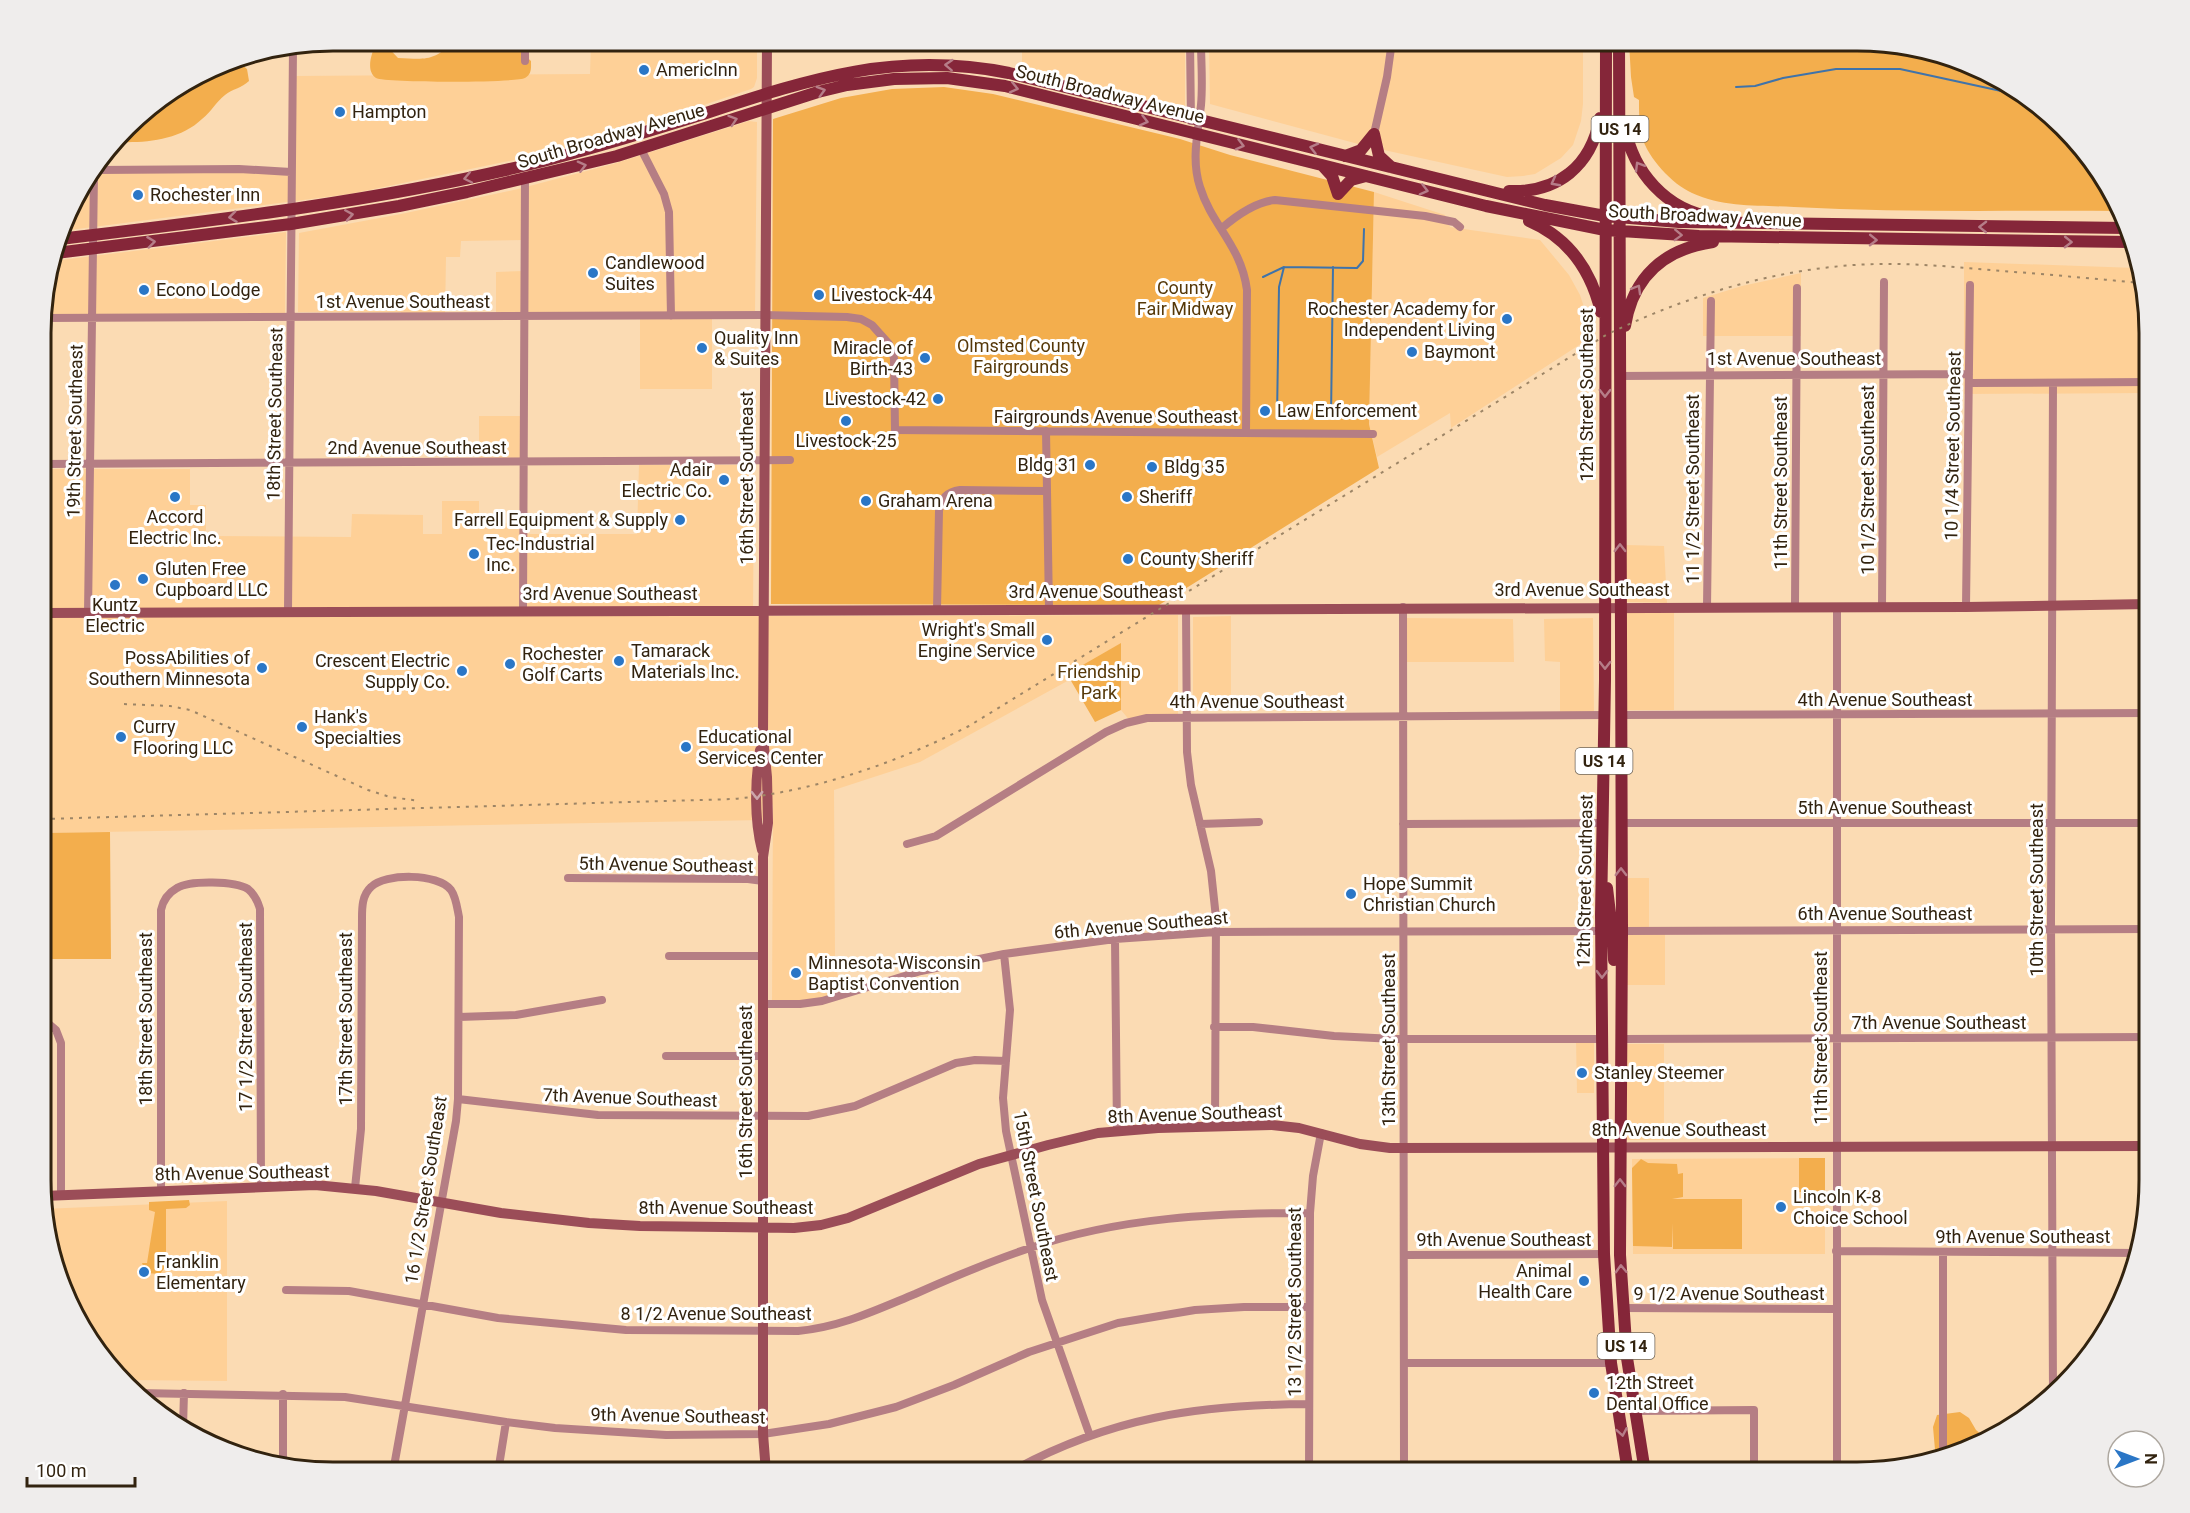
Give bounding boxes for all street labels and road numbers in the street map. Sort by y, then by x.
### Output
street label: South Broadway Avenue [1014,60,1207,127]
street label: South Broadway Avenue [515,99,707,172]
road number: US 14 [1592,116,1648,142]
street label: South Broadway Avenue [1608,200,1802,231]
street label: 1st Avenue Southeast [316,291,490,312]
street label: 12th Street Southeast [1576,308,1597,482]
street label: 18th Street Southeast [262,327,287,501]
street label: 19th Street Southeast [62,344,87,518]
street label: 1st Avenue Southeast [1707,348,1881,369]
street label: 10 1/4 Street Southeast [1940,351,1965,541]
street label: 10 1/2 Street Southeast [1857,385,1878,575]
street label: 16th Street Southeast [736,391,757,565]
street label: 11 1/2 Street Southeast [1682,394,1703,584]
street label: 11th Street Southeast [1770,396,1791,570]
street label: Fairgrounds Avenue Southeast [994,406,1238,427]
street label: 2nd Avenue Southeast [327,437,507,458]
street label: 3rd Avenue Southeast [1494,579,1670,600]
street label: 3rd Avenue Southeast [1008,581,1184,602]
street label: 3rd Avenue Southeast [522,583,698,604]
street label: 4th Avenue Southeast [1798,689,1973,710]
street label: 4th Avenue Southeast [1170,691,1345,712]
road number: US 14 [1576,748,1632,774]
street label: 12th Street Southeast [1572,794,1597,968]
street label: 5th Avenue Southeast [1798,797,1973,818]
street label: 10th Street Southeast [2026,803,2047,977]
street label: 5th Avenue Southeast [578,852,754,877]
street label: 6th Avenue Southeast [1798,903,1973,924]
street label: 6th Avenue Southeast [1053,906,1229,943]
street label: 17 1/2 Street Southeast [235,922,256,1112]
street label: 18th Street Southeast [135,932,156,1106]
street label: 17th Street Southeast [335,932,356,1106]
street label: 11th Street Southeast [1810,951,1831,1125]
street label: 13th Street Southeast [1378,953,1399,1127]
street label: 16th Street Southeast [735,1005,756,1179]
street label: 7th Avenue Southeast [1852,1012,2027,1033]
street label: 7th Avenue Southeast [542,1084,718,1111]
street label: 16 1/2 Street Southeast [400,1094,451,1285]
street label: 8th Avenue Southeast [1107,1100,1283,1127]
street label: 15th Street Southeast [1010,1109,1063,1283]
street label: 8th Avenue Southeast [1592,1119,1767,1140]
street label: 8th Avenue Southeast [154,1160,330,1185]
street label: 8th Avenue Southeast [639,1197,814,1218]
street label: 13 1/2 Street Southeast [1284,1207,1305,1397]
street label: 9th Avenue Southeast [1936,1226,2111,1247]
street label: 9th Avenue Southeast [1417,1229,1592,1250]
street label: 9 1/2 Avenue Southeast [1633,1283,1825,1304]
street label: 8 1/2 Avenue Southeast [620,1303,812,1324]
road number: US 14 [1598,1333,1654,1359]
street label: 9th Avenue Southeast [590,1403,766,1428]

